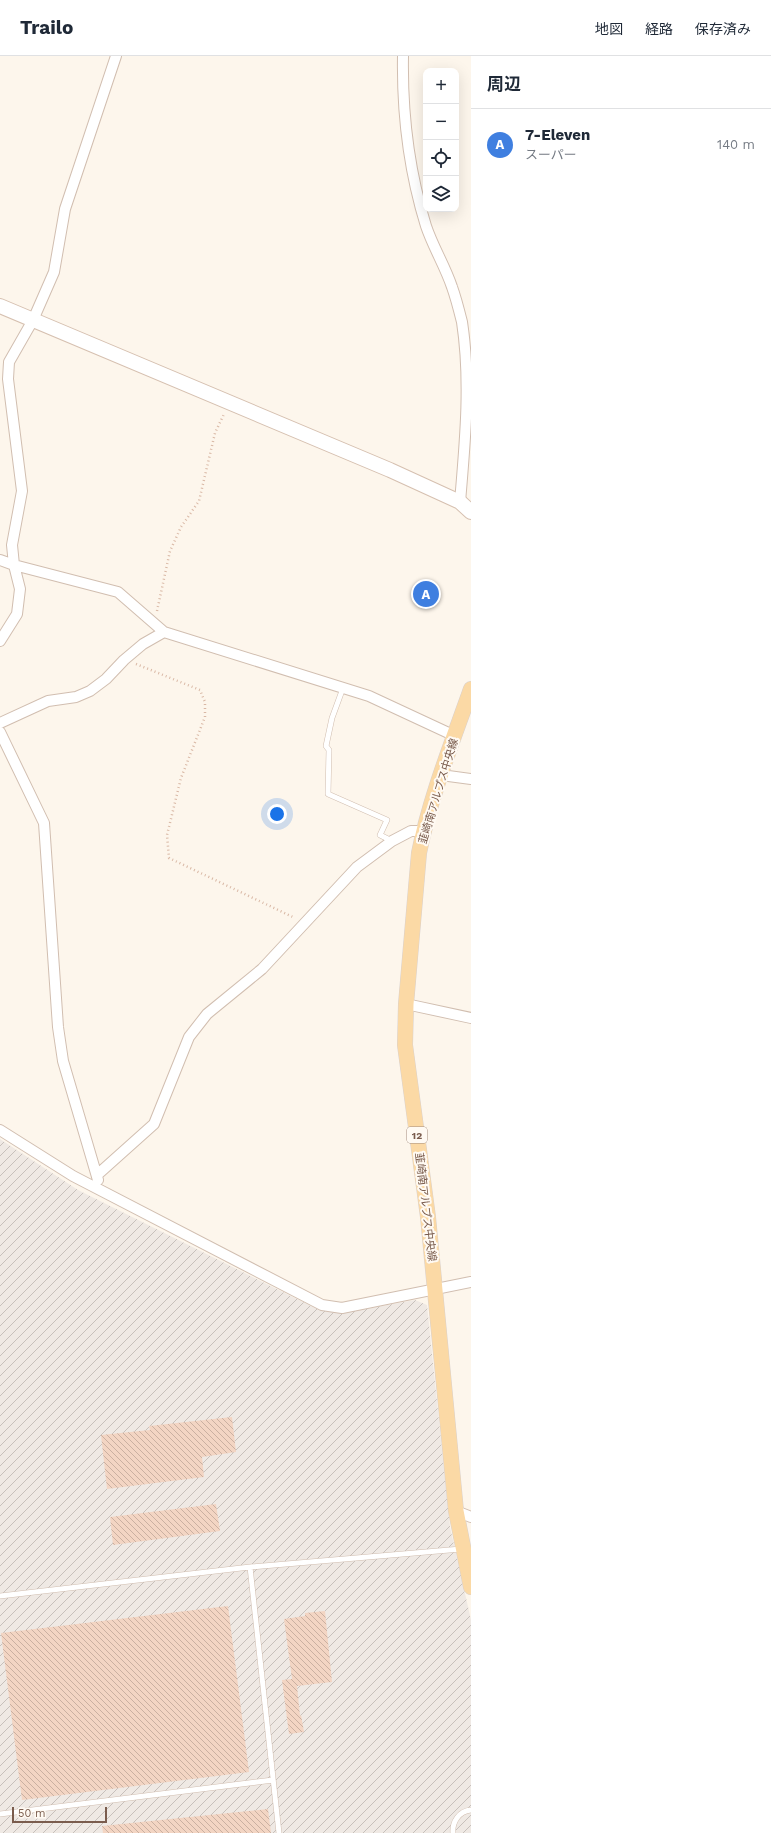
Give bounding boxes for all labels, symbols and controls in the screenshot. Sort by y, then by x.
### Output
text: Trailo [20,16,73,39]
text: 地図 [595,21,623,37]
text: 経路 [645,21,673,37]
text: 保存済み [695,21,751,37]
map controls [423,68,459,212]
button: + [423,68,459,104]
text: 周辺 [487,74,521,94]
button: − [423,104,459,140]
text: 7-Eleven [525,126,590,144]
text: A [496,137,504,152]
text: 140 m [717,137,755,152]
button: locate [423,140,459,176]
text: スーパー [525,147,577,162]
button: layers [423,176,459,212]
pin: A [413,579,439,609]
street label: 韮崎南アルプス中央線 [416,737,461,846]
your location [267,804,287,824]
road number: 12 [407,1127,427,1143]
street label: 韮崎南アルプス中央線 [412,1152,439,1262]
scale bar [12,1805,107,1824]
text: 50 m [18,1807,45,1820]

